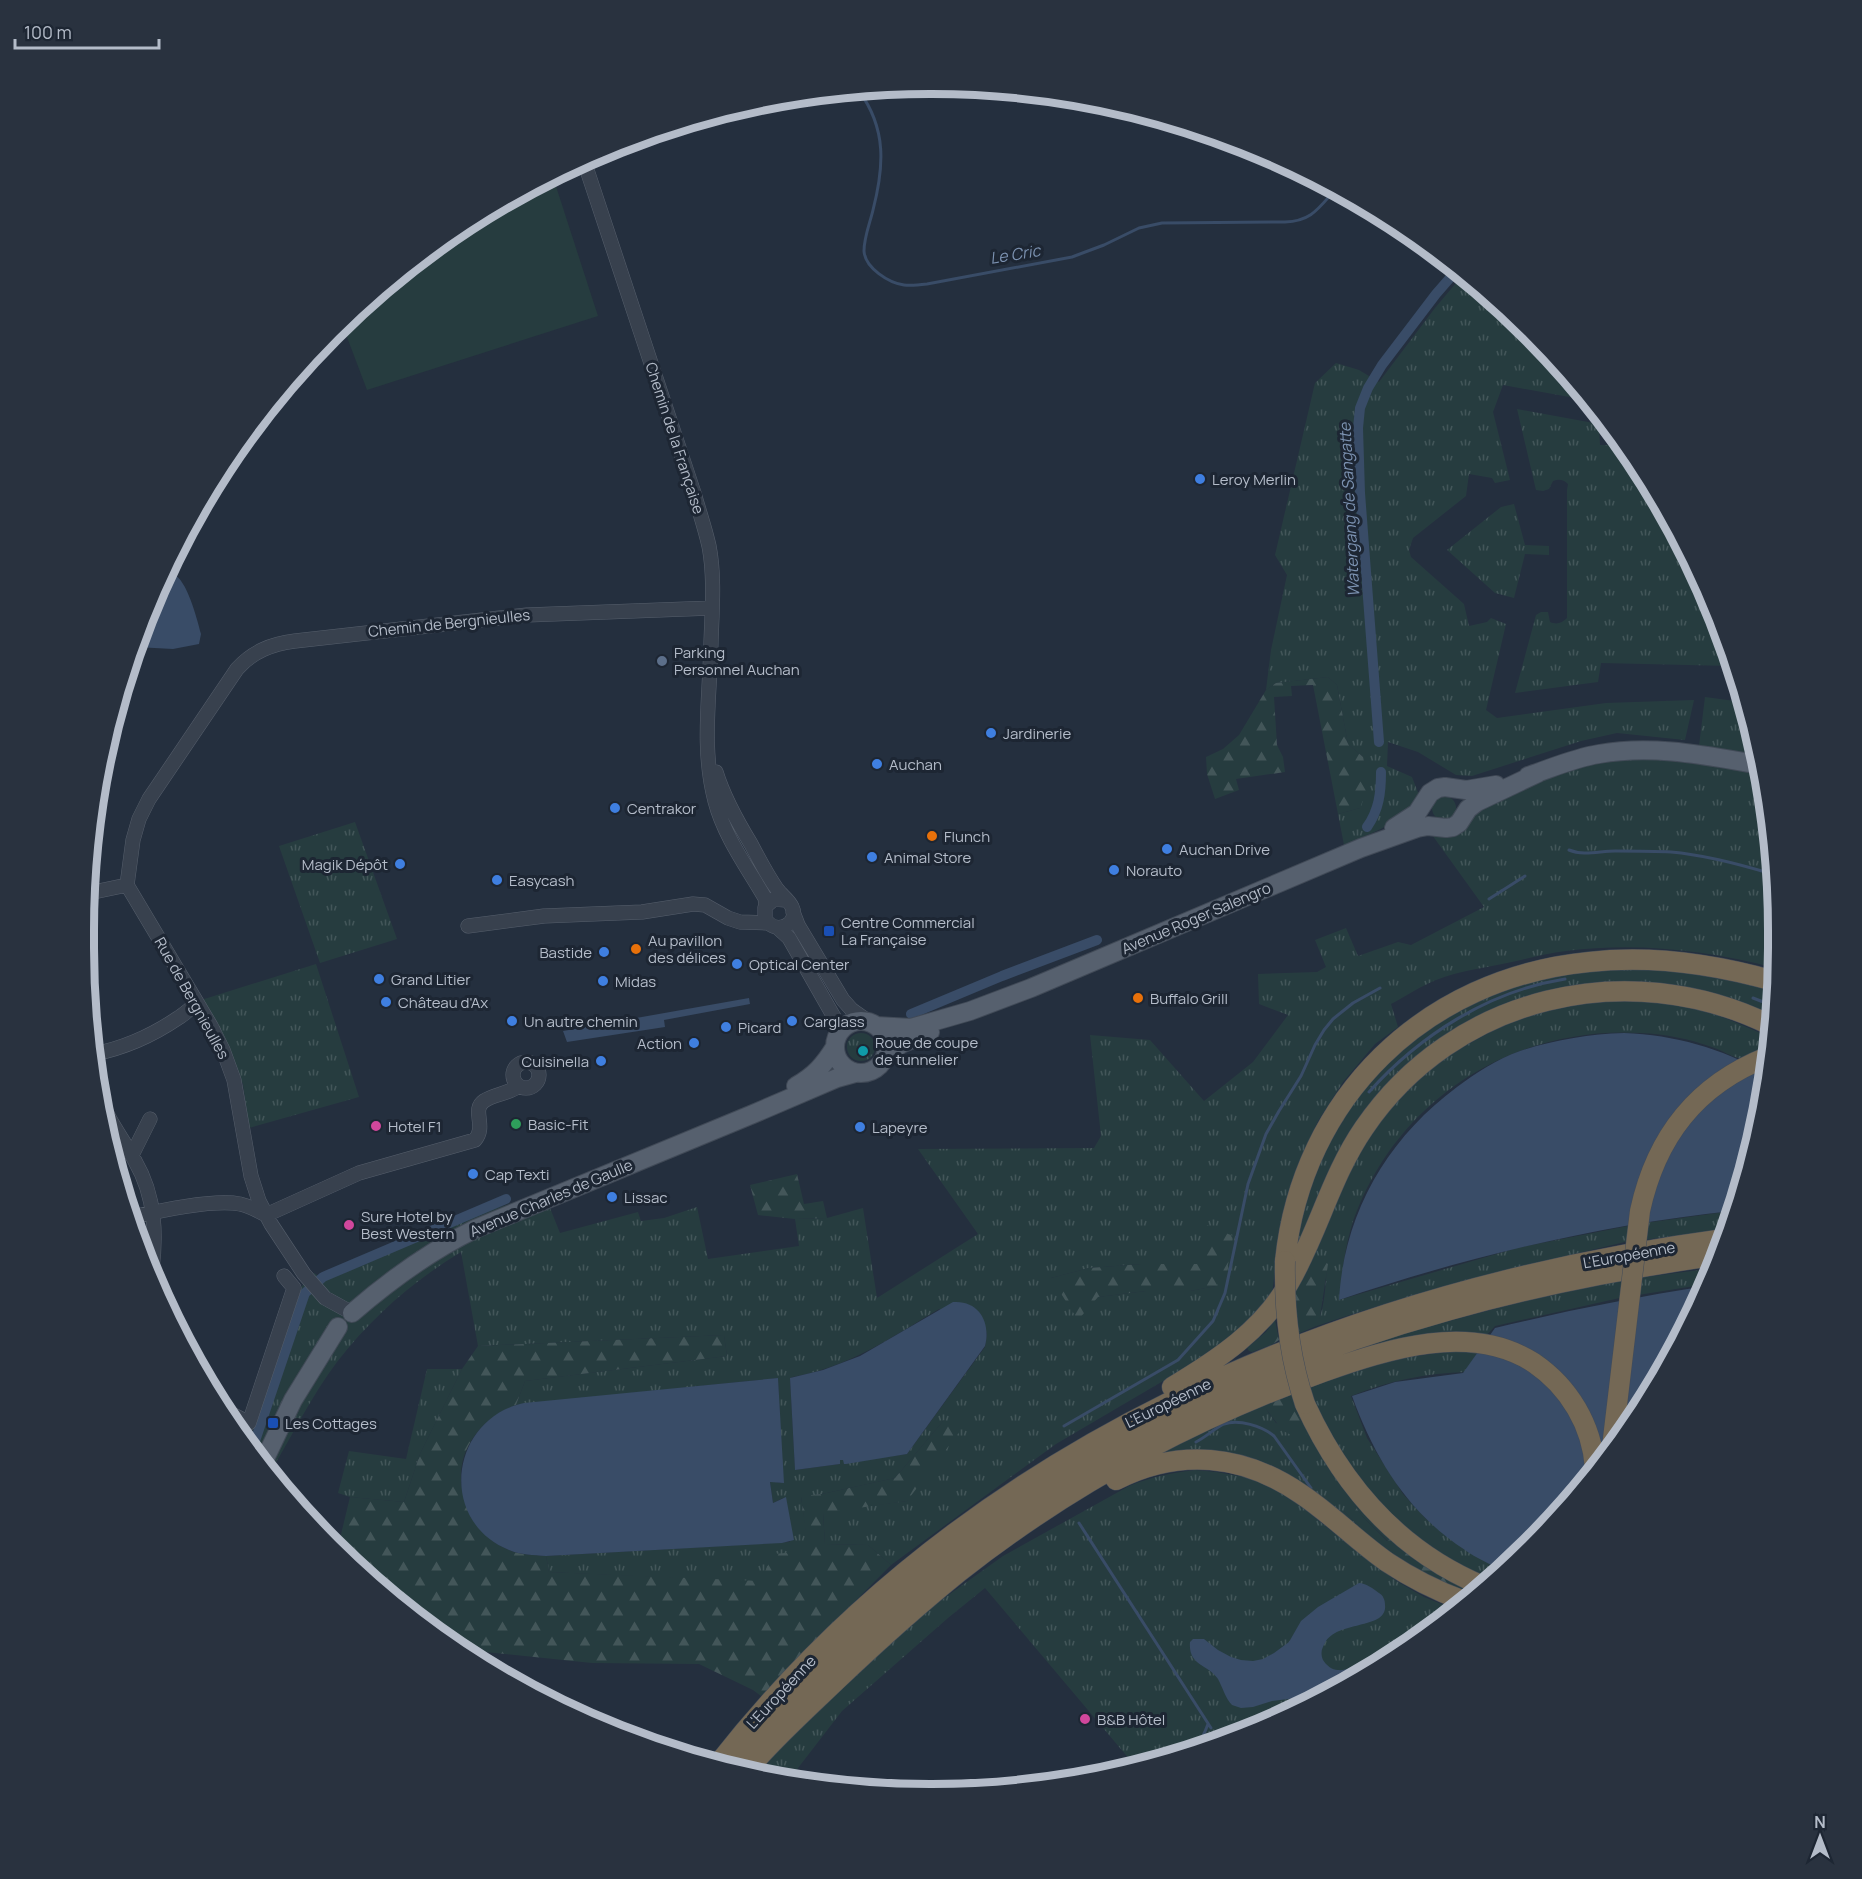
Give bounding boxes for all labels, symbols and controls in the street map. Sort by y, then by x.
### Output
scale bar [15,12,159,50]
text: 100 m [24,20,72,44]
water label: Le Cric [988,239,1043,269]
street label: Chemin de la Française [641,359,710,517]
water label: Watergang de Sangatte [1333,421,1365,598]
place label: Leroy Merlin [1212,469,1296,490]
marker: Leroy Merlin [1193,472,1207,486]
street label: Chemin de Bergnieulles [367,604,531,642]
place label: Parking Personnel Auchan [674,642,800,680]
marker: Parking Personnel Auchan [655,654,669,668]
place label: Jardinerie [1003,723,1071,744]
marker: Jardinerie [984,726,998,740]
place label: Auchan [889,754,942,775]
marker: Auchan [870,757,884,771]
place label: Centrakor [627,798,697,819]
marker: Centrakor [608,801,622,815]
place label: Flunch [944,826,990,847]
marker: Flunch [925,829,939,843]
place label: Auchan Drive [1179,839,1270,860]
marker: Auchan Drive [1160,842,1174,856]
place label: Animal Store [884,847,972,868]
marker: Animal Store [865,850,879,864]
place label: Magik Dépôt [302,854,388,875]
marker: Magik Dépôt [393,857,407,871]
place label: Norauto [1126,860,1182,881]
marker: Norauto [1107,863,1121,877]
place label: Easycash [509,870,575,891]
marker: Easycash [490,873,504,887]
street label: Avenue Roger Salengro [1118,877,1274,959]
place label: Centre Commercial La Française [841,912,975,950]
marker: Centre Commercial La Française [822,924,836,938]
place label: Au pavillon des délices [648,930,726,968]
street label: Rue de Bergnieulles [150,933,234,1063]
place label: Bastide [539,942,592,963]
marker: Au pavillon des délices [629,942,643,956]
marker: Bastide [597,945,611,959]
place label: Optical Center [749,954,850,975]
marker: Optical Center [730,957,744,971]
place label: Grand Litier [391,969,471,990]
place label: Midas [615,971,656,992]
marker: Grand Litier [372,972,386,986]
marker: Midas [596,974,610,988]
place label: Buffalo Grill [1150,988,1228,1009]
marker: Buffalo Grill [1131,991,1145,1005]
place label: Château d'Ax [398,992,488,1013]
marker: Château d'Ax [379,995,393,1009]
place label: Un autre chemin [524,1011,638,1032]
place label: Carglass [804,1011,865,1032]
marker: Un autre chemin [505,1014,519,1028]
marker: Carglass [785,1014,799,1028]
place label: Picard [738,1017,781,1038]
marker: Picard [719,1020,733,1034]
place label: Roue de coupe de tunnelier [875,1032,978,1070]
place label: Action [637,1033,682,1054]
marker: Action [687,1036,701,1050]
marker: Roue de coupe de tunnelier [856,1044,870,1058]
place label: Cuisinella [522,1051,589,1072]
marker: Cuisinella [594,1054,608,1068]
place label: Basic-Fit [528,1114,589,1135]
place label: Hotel F1 [388,1116,442,1137]
marker: Basic-Fit [509,1117,523,1131]
place label: Lapeyre [872,1117,928,1138]
marker: Hotel F1 [369,1119,383,1133]
marker: Lapeyre [853,1120,867,1134]
street label: Avenue Charles de Gaulle [466,1154,636,1242]
place label: Cap Texti [485,1164,550,1185]
marker: Cap Texti [466,1167,480,1181]
place label: Lissac [624,1187,668,1208]
marker: Lissac [605,1190,619,1204]
place label: Sure Hotel by Best Western [361,1206,455,1244]
marker: Sure Hotel by Best Western [342,1218,356,1232]
street label: L'Européenne [1581,1237,1677,1273]
street label: L'Européenne [1121,1373,1215,1433]
place label: Les Cottages [285,1413,377,1434]
marker: Les Cottages [266,1416,280,1430]
street label: L'Européenne [741,1651,821,1733]
place label: B&B Hôtel [1097,1709,1165,1730]
marker: B&B Hôtel [1078,1712,1092,1726]
north arrow [1790,1807,1850,1867]
text: N [1814,1811,1826,1833]

